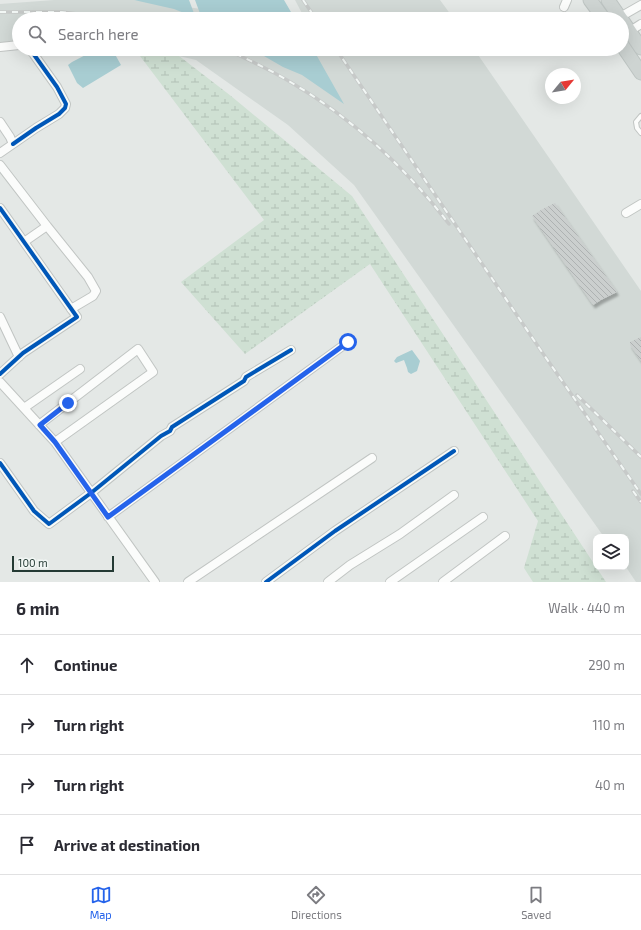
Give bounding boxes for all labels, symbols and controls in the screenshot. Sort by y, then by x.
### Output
search box [12,12,629,56]
icon: search [26,23,48,45]
text: Search here [58,25,139,43]
north arrow [545,68,581,104]
route start [339,333,357,351]
route end [59,394,77,412]
map controls [593,534,629,570]
button: layers [593,534,629,570]
scale bar [12,554,114,573]
text: 100 m [18,556,48,569]
text: 6 min [16,598,60,618]
text: Walk · 440 m [548,600,625,616]
icon: ahead [16,654,38,676]
text: Continue [54,656,117,674]
text: 290 m [588,657,625,673]
icon: right [16,714,38,736]
text: Turn right [54,716,124,734]
text: 110 m [593,717,625,733]
icon: right [16,774,38,796]
text: Turn right [54,776,124,794]
text: 40 m [595,777,625,793]
icon: arrive [16,834,38,856]
text: Arrive at destination [54,836,200,854]
tab: Map [90,884,112,921]
tab: Directions [291,884,342,921]
tab: Saved [521,884,551,921]

